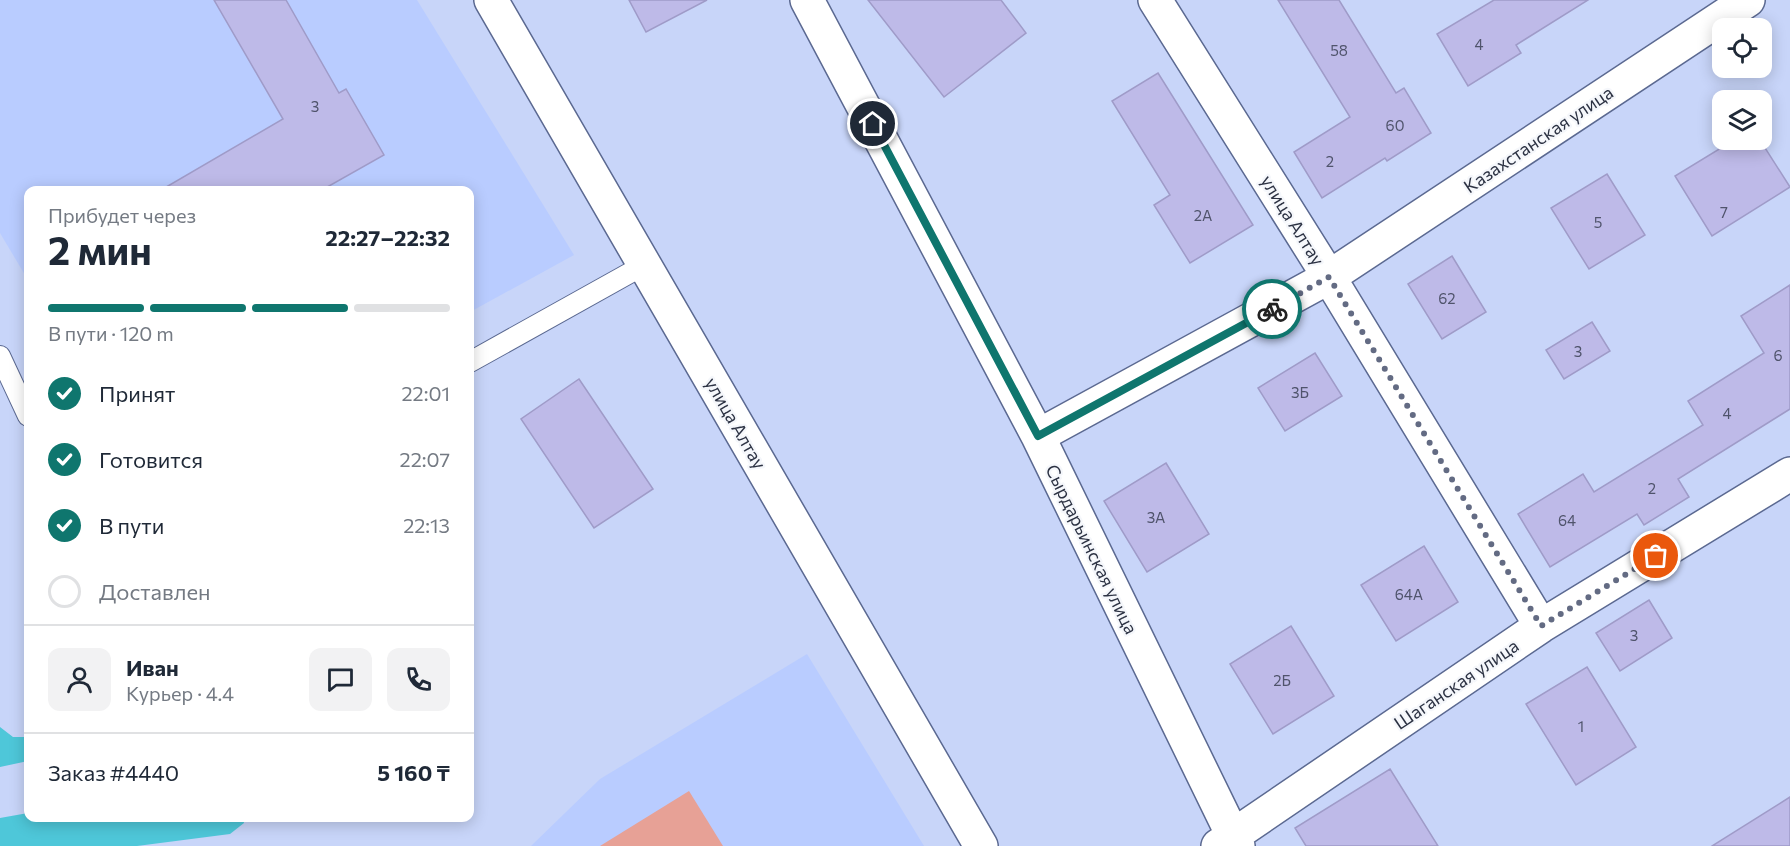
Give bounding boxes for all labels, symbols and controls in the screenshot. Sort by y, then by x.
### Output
map controls [1712,18,1772,150]
button: locate [1712,18,1772,78]
house number: 4 [1475,35,1484,53]
house number: 58 [1330,41,1348,59]
street label: Казахстанская улица [1459,81,1617,197]
button: layers [1712,90,1772,150]
house number: 3 [311,97,319,115]
pin [847,98,898,149]
icon: home [856,107,889,140]
house number: 60 [1386,116,1404,134]
house number: 2 [1326,152,1334,170]
street label: улица Алтау [1257,171,1329,269]
text: Прибудет через [48,203,196,227]
house number: 7 [1720,203,1728,221]
house number: 2А [1194,206,1212,224]
house number: 5 [1594,213,1602,231]
text: 22:27–22:32 [325,224,450,251]
text: 2 мин [48,225,152,273]
courier [1242,279,1302,339]
house number: 62 [1438,289,1456,307]
icon: bike [1256,293,1289,326]
text: В пути · 120 m [48,321,174,345]
house number: 3 [1574,342,1582,360]
house number: 6 [1773,346,1783,364]
street label: улица Алтау [701,373,771,473]
icon: check [48,377,81,410]
text: Принят [99,380,175,407]
text: 22:01 [402,381,450,405]
house number: 3Б [1291,383,1309,401]
house number: 4 [1723,404,1732,422]
icon: check [48,443,81,476]
text: Готовится [99,446,203,473]
text: 22:07 [400,447,450,471]
street label: Сырдарьинская улица [1041,461,1143,637]
house number: 2 [1648,479,1656,497]
house number: 3А [1147,508,1165,526]
icon: check [48,509,81,542]
house number: 64 [1558,511,1576,529]
text: В пути [99,512,164,539]
text: 22:13 [403,513,450,537]
pin [1630,530,1681,581]
icon: bag [1639,539,1672,572]
text: Доставлен [99,578,211,605]
house number: 64А [1395,585,1423,603]
house number: 3 [1630,626,1638,644]
street label: Шаганская улица [1389,634,1523,734]
button: person [48,648,111,711]
button: chat [309,648,372,711]
button: phone [387,648,450,711]
text: Иван [126,654,179,681]
house number: 2Б [1273,671,1291,689]
text: Курьер · 4.4 [126,681,234,705]
house number: 1 [1578,717,1584,735]
text: Заказ #4440 [48,759,179,786]
text: 5 160 ₸ [377,759,450,786]

